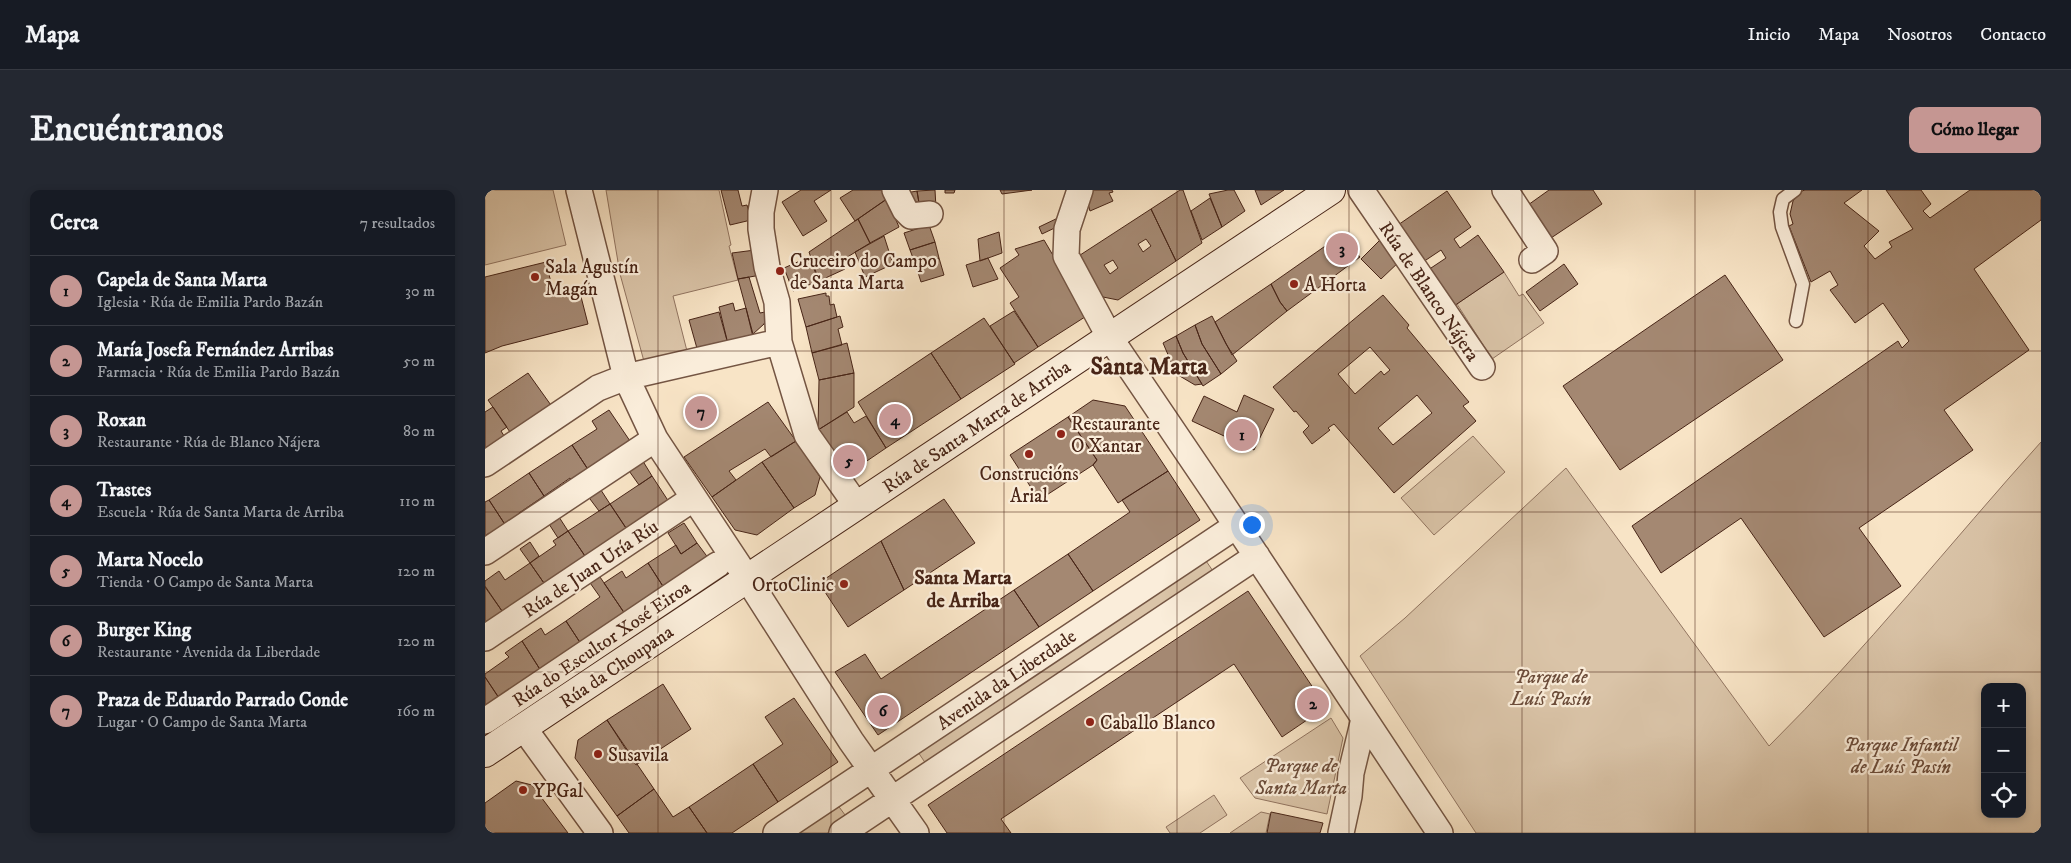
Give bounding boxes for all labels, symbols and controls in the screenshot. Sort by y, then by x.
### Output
text: Mapa [25,20,79,50]
text: Inicio [1748,24,1790,46]
text: Mapa [1818,24,1859,46]
text: Nosotros [1887,24,1952,46]
text: Contacto [1980,24,2046,46]
button: Cómo llegar [1909,107,2041,153]
text: Encuéntranos [30,108,224,152]
text: Cerca [50,210,98,236]
text: 7 resultados [360,213,435,233]
street label: Rúa de Blanco Nájera [1374,218,1484,366]
pin: 3 [1326,230,1358,268]
place label: Cruceiro do Campo de Santa Marta [790,250,937,295]
place label: Sala Agustín Magán [545,256,639,301]
marker: Cruceiro do Campo de Santa Marta [774,265,786,277]
text: Capela de Santa Marta [97,269,267,292]
marker: Sala Agustín Magán [529,271,541,283]
place label: A Horta [1304,274,1366,297]
marker: A Horta [1288,278,1300,290]
text: 1 [63,281,69,301]
text: 30 m [405,281,435,301]
text: Iglesia · Rúa de Emilia Pardo Bazán [97,292,323,312]
text: María Josefa Fernández Arribas [97,339,334,362]
text: 2 [62,351,70,371]
text: 50 m [403,351,435,371]
district label: Santa Marta [1090,352,1208,382]
street label: Rúa de Santa Marta de Arriba [878,356,1075,499]
text: Farmacia · Rúa de Emilia Pardo Bazán [97,362,340,382]
pin: 7 [685,393,717,431]
pin: 4 [879,401,911,439]
text: Roxan [97,409,146,432]
place label: Restaurante O Xantar [1071,413,1160,458]
pin: 1 [1226,416,1258,454]
text: 3 [63,421,69,441]
text: 80 m [403,421,435,441]
marker: Restaurante O Xantar [1055,428,1067,440]
text: Restaurante · Rúa de Blanco Nájera [97,432,320,452]
pin: 5 [833,442,865,480]
marker: Construcións Arial [1023,448,1035,460]
place label: Construcións Arial [979,463,1079,508]
text: Trastes [97,479,151,502]
text: 4 [61,491,71,511]
text: 110 m [399,491,435,511]
text: Escuela · Rúa de Santa Marta de Arriba [97,502,344,522]
your location [1239,512,1265,538]
street label: Rúa de Juan Uría Ríu [519,515,663,623]
text: Marta Nocelo [97,549,203,572]
text: 5 [62,561,70,581]
text: 120 m [397,561,435,581]
district label: Santa Marta de Arriba [914,566,1012,614]
text: Tienda · O Campo de Santa Marta [97,572,313,592]
place label: OrtoClinic [752,574,834,597]
street label: Rúa do Escultor Xosé Eiroa [508,576,695,712]
marker: OrtoClinic [838,578,850,590]
text: Burger King [97,619,191,642]
street label: Rúa da Choupana [556,621,678,714]
street label: Avenida da Liberdade [933,625,1081,735]
text: 6 [62,631,70,651]
text: 120 m [397,631,435,651]
text: Restaurante · Avenida da Liberdade [97,642,320,662]
park label: Parque de Luís Pasín [1510,666,1592,711]
map controls [1981,683,2026,818]
button: + [1981,683,2026,728]
pin: 2 [1297,685,1329,723]
text: Praza de Eduardo Parrado Conde [97,689,348,712]
pin: 6 [867,692,899,730]
text: 7 [62,701,70,721]
text: 160 m [397,701,435,721]
text: Lugar · O Campo de Santa Marta [97,712,307,732]
place label: Caballo Blanco [1100,712,1215,735]
marker: Caballo Blanco [1084,716,1096,728]
button: − [1981,728,2026,773]
park label: Parque Infantil de Luís Pasín [1844,734,1960,779]
place label: Susavila [608,744,669,767]
marker: Susavila [592,748,604,760]
park label: Parque de Santa Marta [1254,755,1347,800]
button: locate [1981,773,2026,818]
place label: YPGal [533,780,584,803]
marker: YPGal [517,784,529,796]

